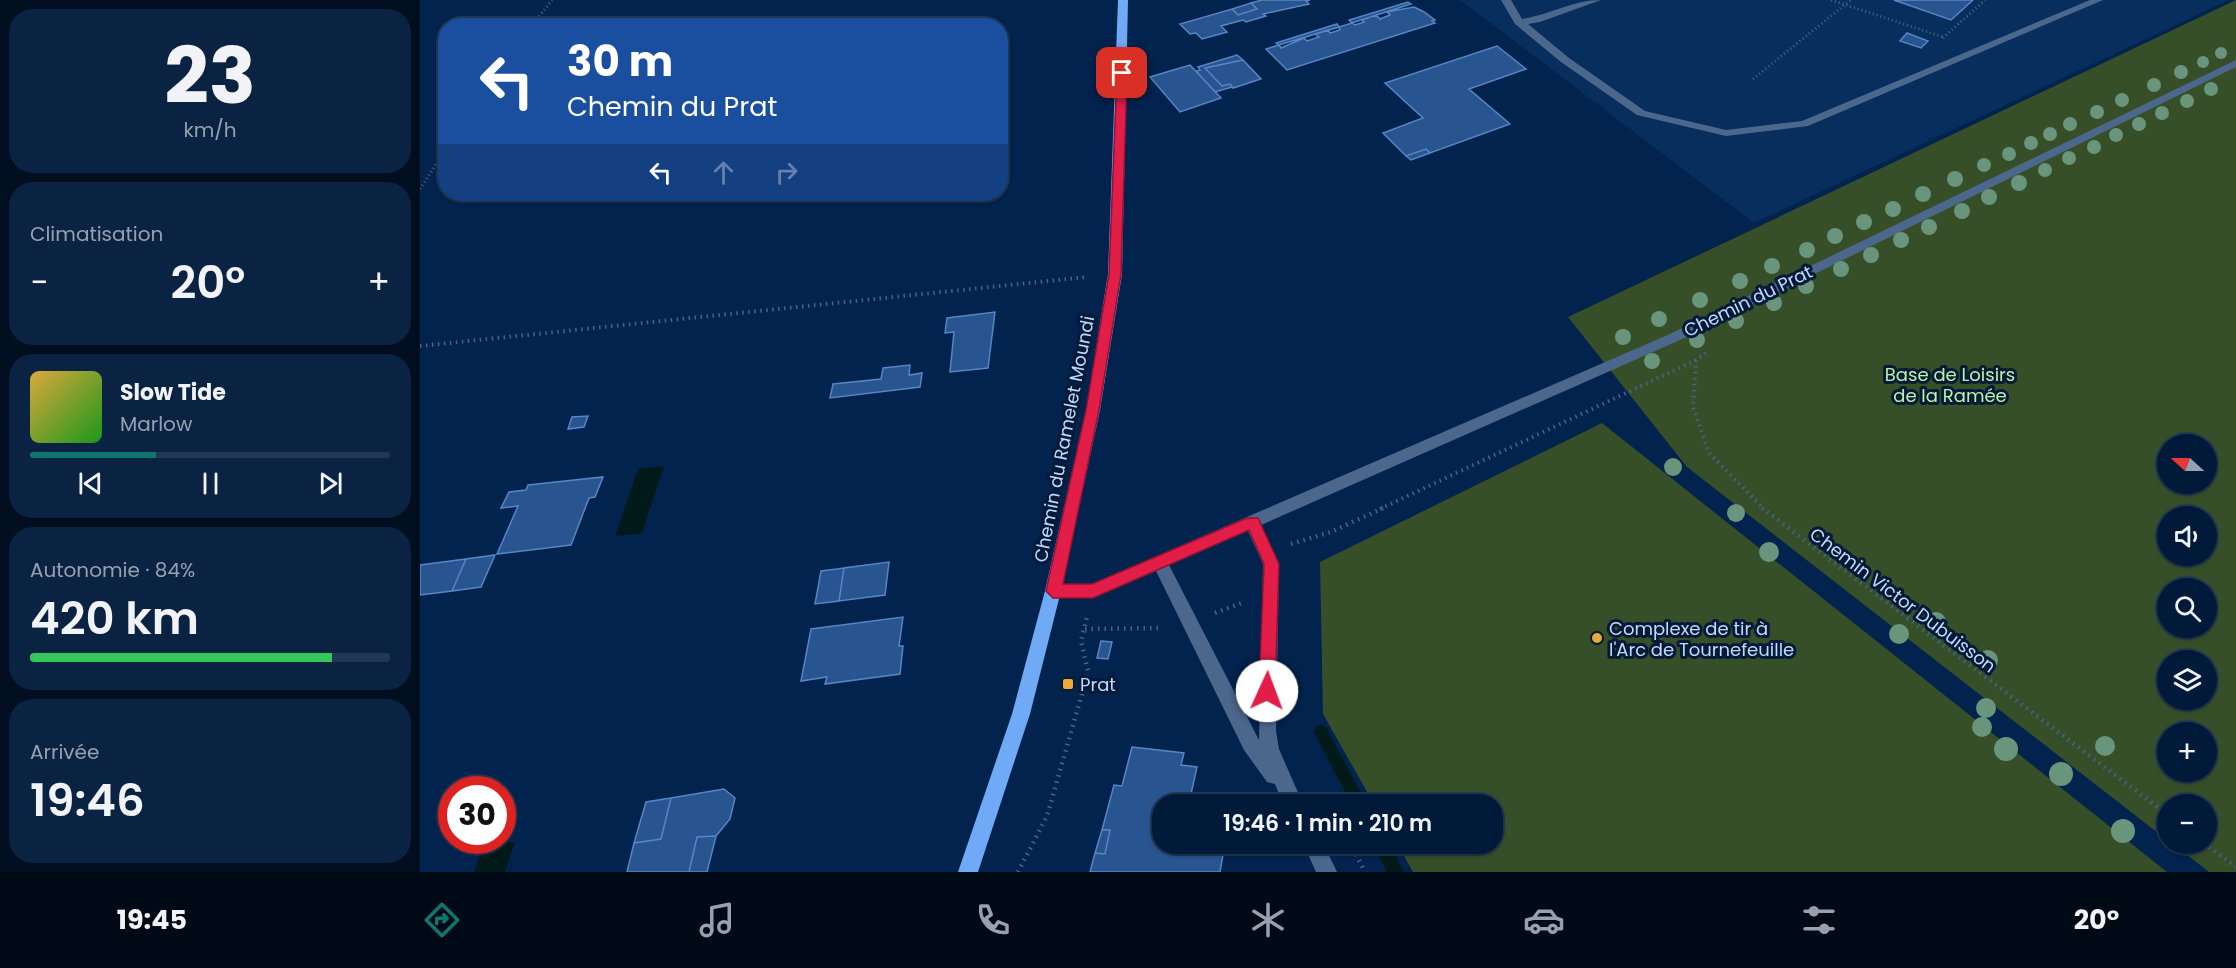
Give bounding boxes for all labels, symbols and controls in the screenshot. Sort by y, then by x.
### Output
text: 23 [164,21,256,130]
text: 30 m [567,32,673,91]
icon: left [468,42,546,120]
pin [1096,47,1147,98]
icon: arrive [1105,56,1138,89]
text: Chemin du Prat [567,88,777,125]
text: km/h [183,116,237,144]
icon: left [644,156,677,189]
icon: ahead [707,156,740,189]
icon: right [770,156,803,189]
text: Climatisation [30,220,163,248]
text: 20° [170,251,245,314]
text: − [30,259,48,306]
text: + [367,259,390,306]
street label: Chemin du Prat [1679,259,1817,343]
street label: Chemin du Ramelet Moundi [1028,314,1100,564]
park label: Base de Loisirs de la Ramée [1885,362,2015,408]
text: Slow Tide [120,377,226,408]
text: Marlow [120,410,192,438]
north arrow [2157,434,2217,494]
map controls [2157,434,2217,854]
icon: previous [74,467,107,500]
icon: pause [194,467,227,500]
icon: next [314,467,347,500]
button: sound [2157,506,2217,566]
street label: Chemin Victor Dubuisson [1805,522,2001,678]
text: Autonomie · 84% [30,556,195,584]
button: search [2157,578,2217,638]
text: 420 km [30,587,199,650]
place label: Complexe de tir à l'Arc de Tournefeuille [1609,616,1794,662]
marker: Complexe de tir à l'Arc de Tournefeuille [1590,631,1604,645]
button: layers [2157,650,2217,710]
position arrow [1235,659,1299,723]
place label: Prat [1080,672,1116,697]
marker: Prat [1061,677,1075,691]
button: + [2157,722,2217,782]
text: Arrivée [30,738,99,766]
text: 19:46 [30,769,145,832]
speed limit sign: 30 [438,776,516,854]
button: − [2157,794,2217,854]
text: 19:46 · 1 min · 210 m [1223,808,1432,839]
icon: directions [421,899,463,941]
icon: music [696,899,738,941]
icon: phone [972,899,1014,941]
icon: climate [1247,899,1289,941]
icon: car [1523,899,1565,941]
icon: filters [1798,899,1840,941]
text: 19:45 [117,901,187,938]
text: 20° [2074,901,2119,938]

